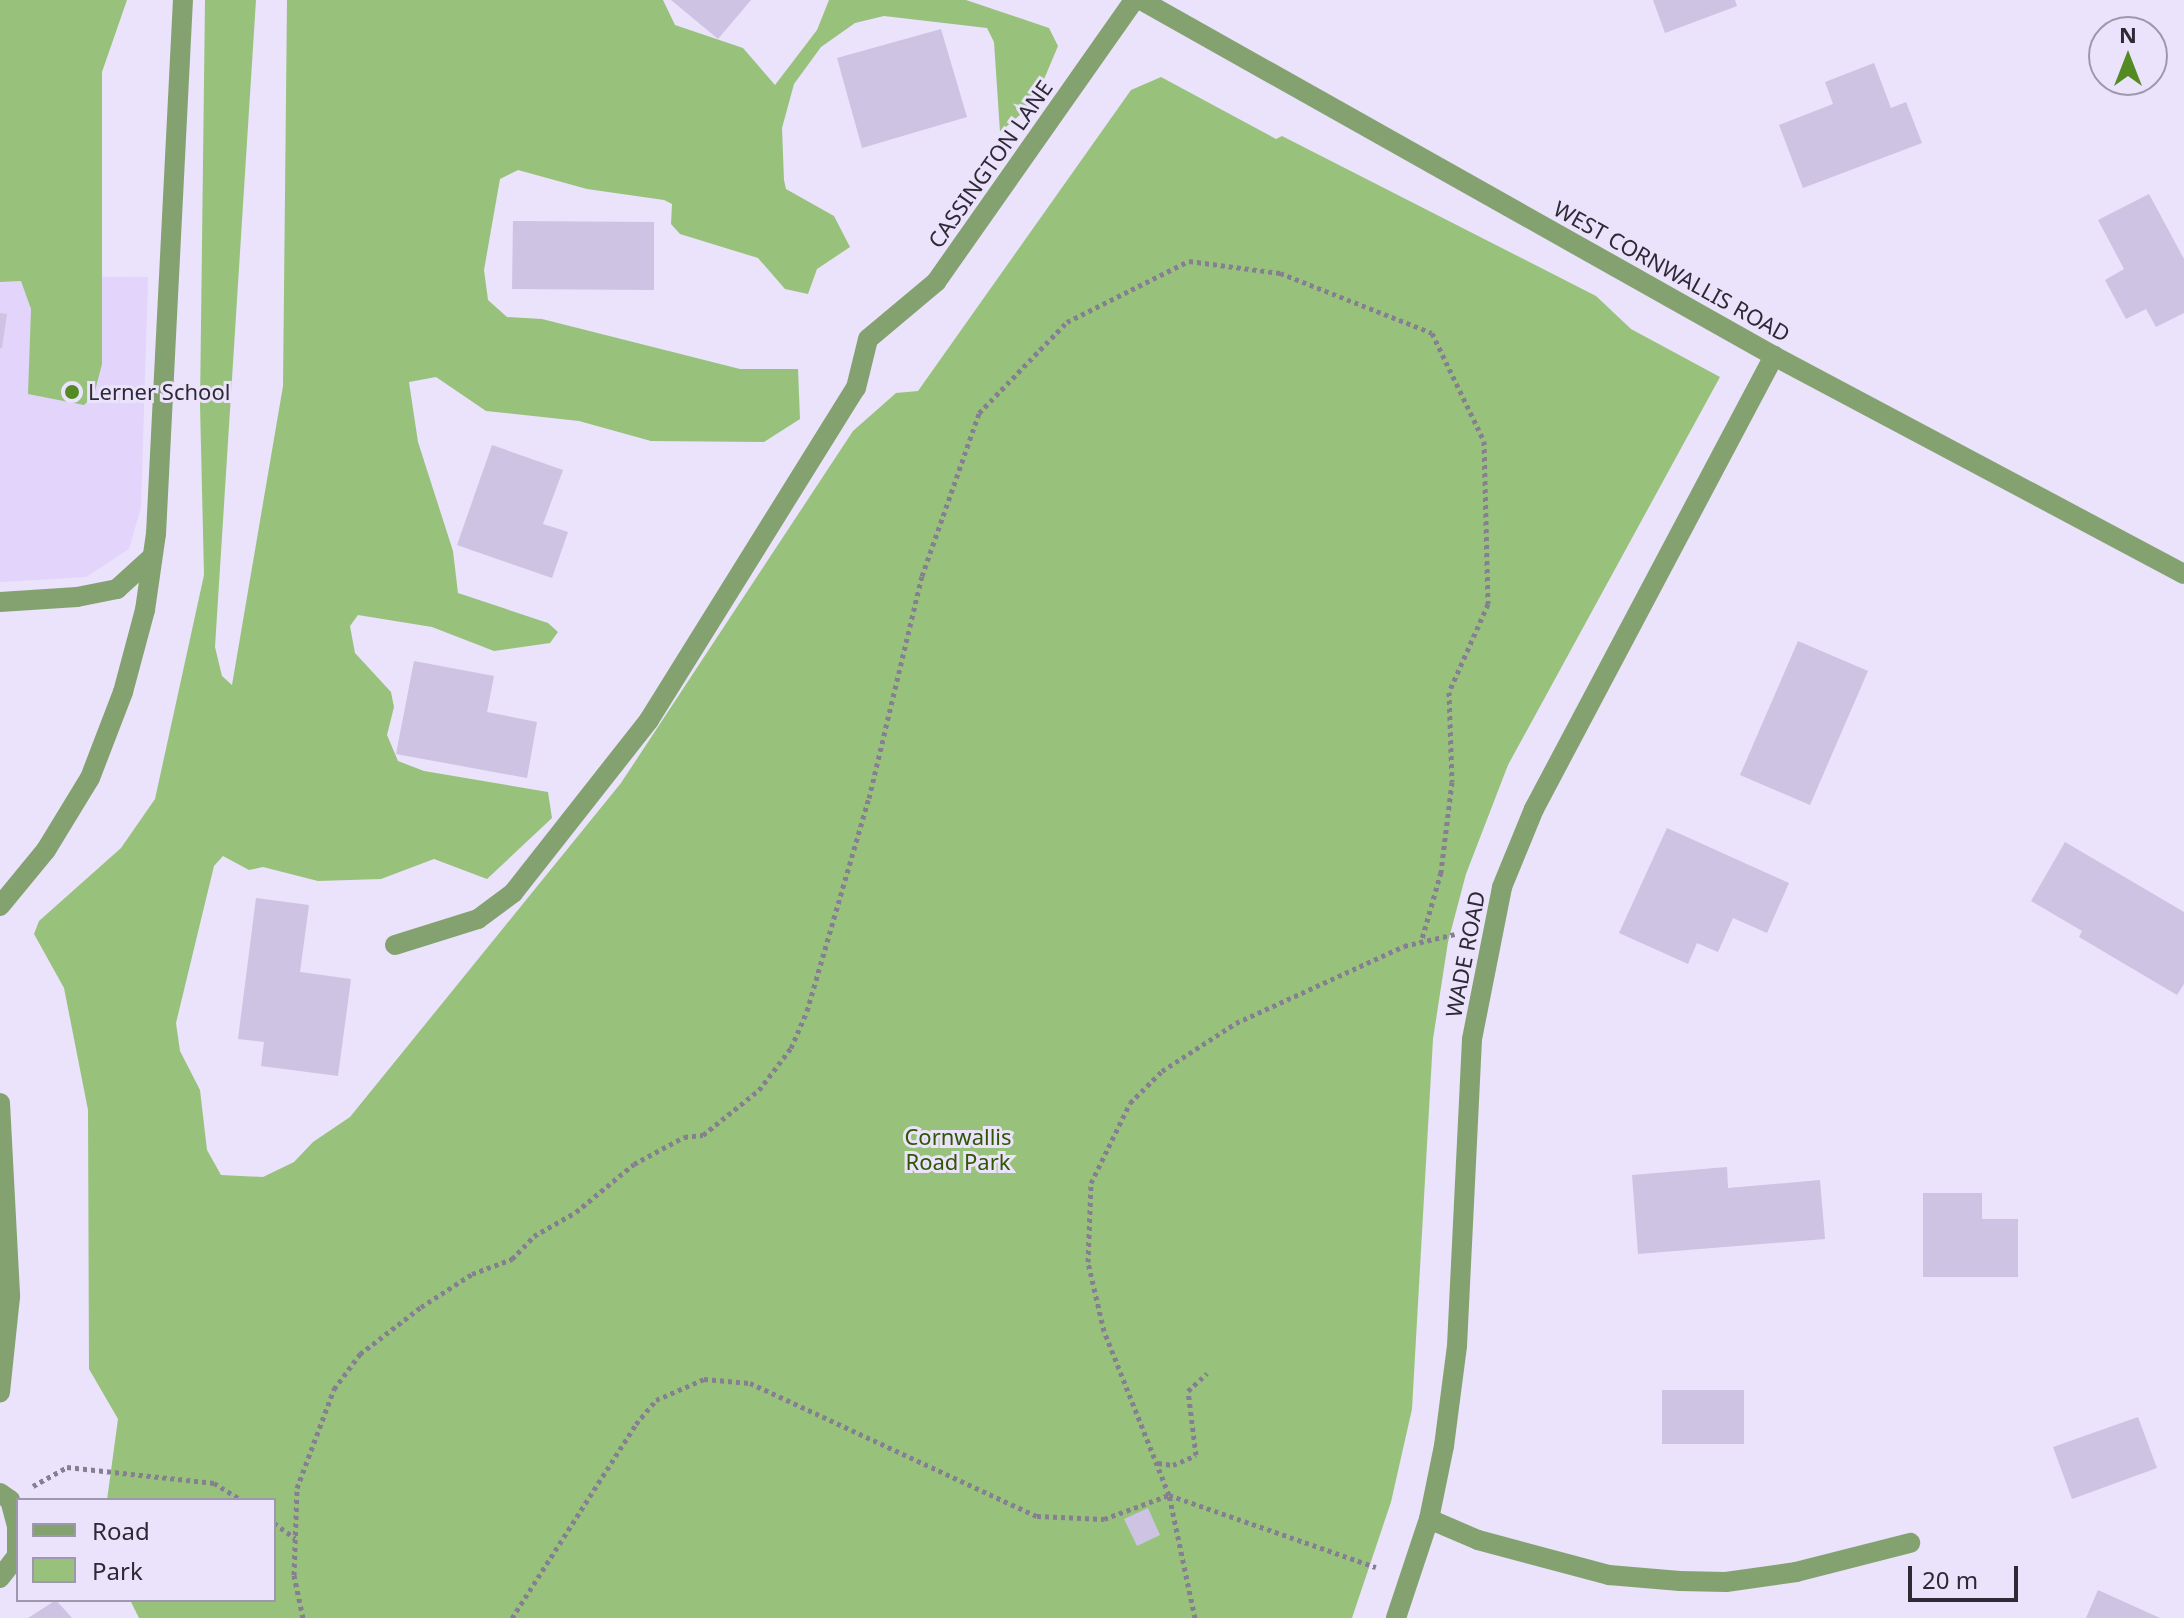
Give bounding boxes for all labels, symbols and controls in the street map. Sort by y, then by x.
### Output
north arrow [2088,16,2168,96]
text: N [2119,19,2137,49]
street label: CASSINGTON LANE [922,75,1058,253]
street label: WEST CORNWALLIS ROAD [1549,195,1795,347]
place label: Lerner School [88,379,230,405]
marker: Lerner School [63,383,81,401]
street label: WADE ROAD [1440,889,1490,1019]
park label: Cornwallis Road Park [904,1123,1012,1174]
legend [16,1498,276,1602]
text: Road [92,1514,150,1547]
scale bar [1912,1550,2022,1600]
text: Park [92,1554,143,1587]
text: 20 m [1922,1563,1978,1596]

